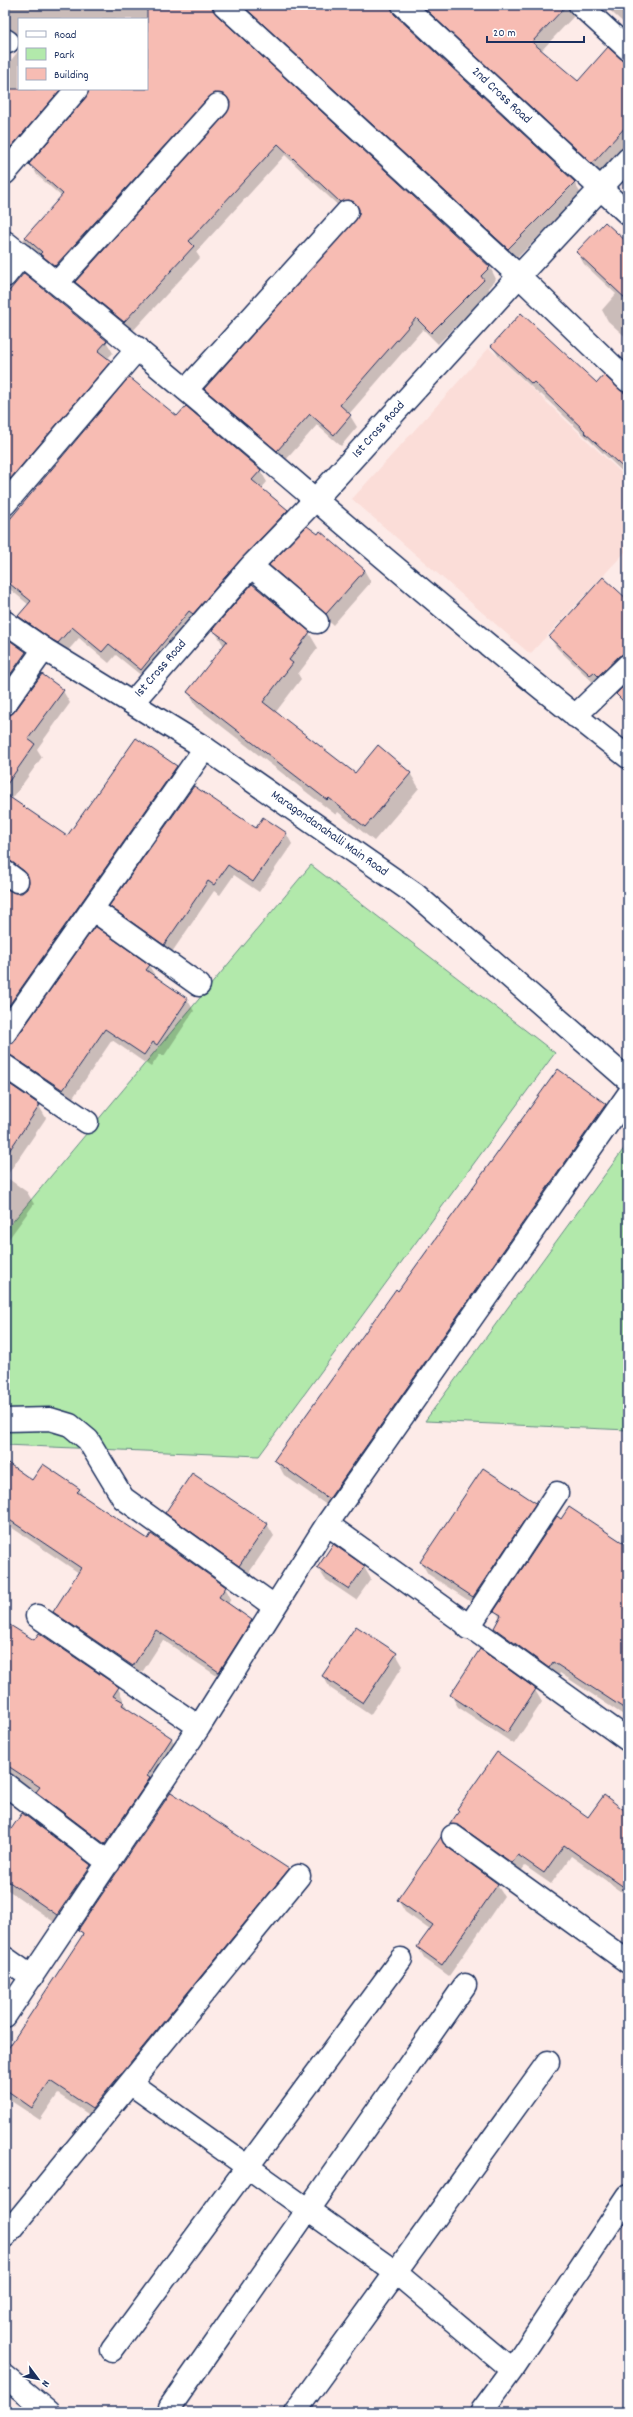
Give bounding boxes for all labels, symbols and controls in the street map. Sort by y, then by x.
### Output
legend [18,18,148,90]
scale bar [487,18,584,44]
text: 20 m [493,25,516,42]
text: Road [54,27,76,44]
text: Park [54,47,75,64]
street label: 2nd Cross Road [467,63,535,129]
text: Building [54,67,89,84]
street label: 1st Cross Road [348,397,410,463]
street label: 1st Cross Road [130,636,192,702]
street label: Maragondanahalli Main Road [266,786,392,882]
north arrow [18,2359,58,2399]
text: N [36,2377,53,2390]

